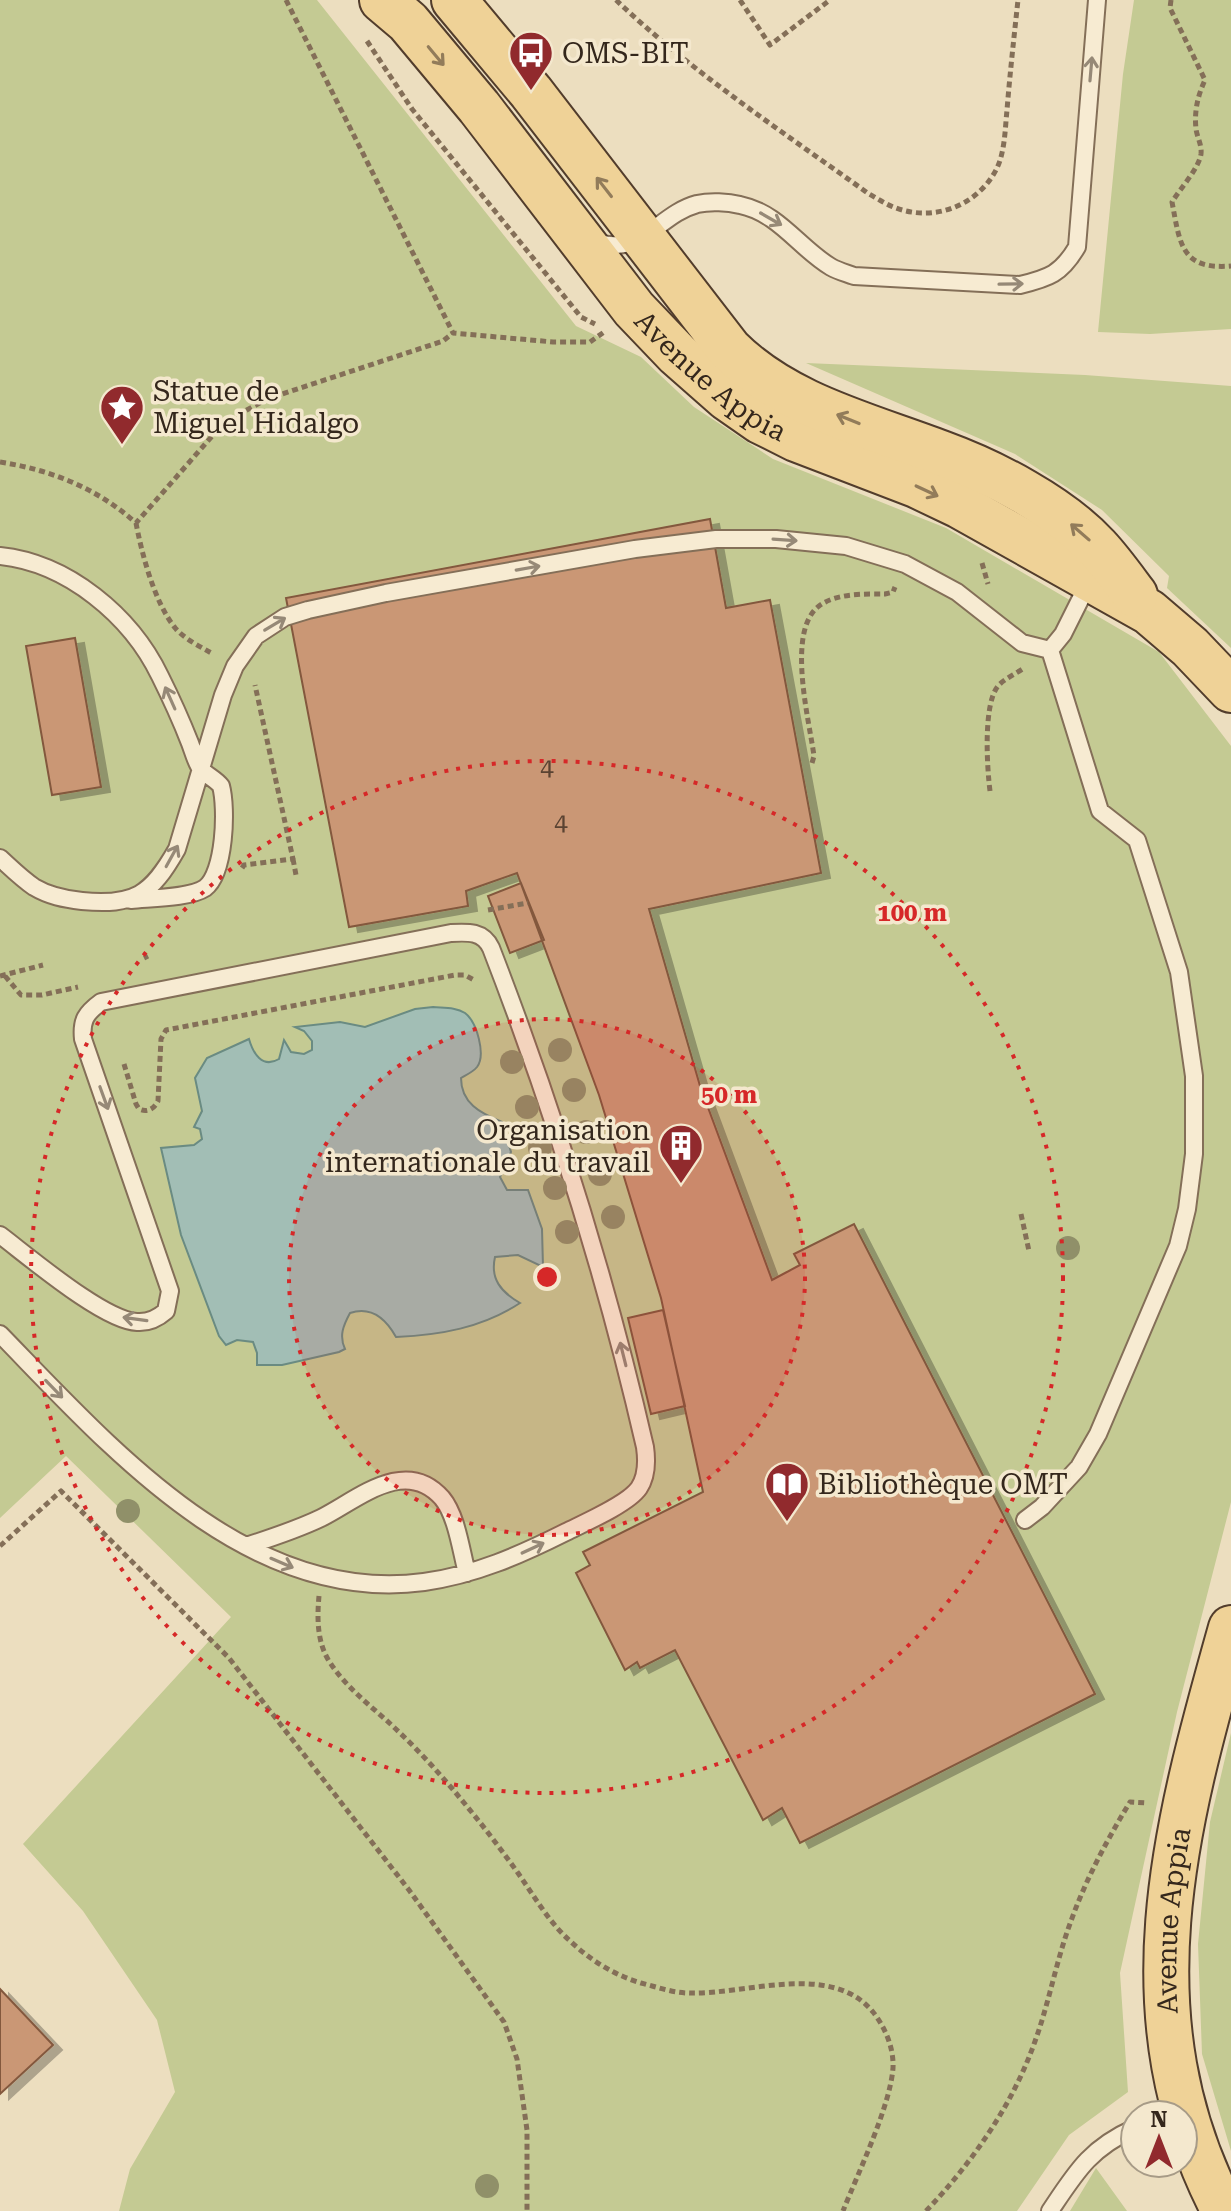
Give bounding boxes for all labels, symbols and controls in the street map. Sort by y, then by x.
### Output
bus stop icon: OMS-BIT [507,29,555,92]
place label: OMS-BIT [562,37,689,70]
one-way arrow [427,45,445,65]
one-way arrow [1084,56,1099,82]
one-way arrow [596,177,613,198]
one-way arrow [758,212,782,227]
one-way arrow [997,276,1024,292]
street label: Avenue Appia [628,304,792,448]
place label: Statue de Miguel Hidalgo [153,375,359,440]
place icon: Statue de Miguel Hidalgo [98,383,146,446]
one-way arrow [836,411,861,425]
one-way arrow [914,484,939,499]
one-way arrow [1071,523,1091,541]
one-way arrow [771,533,798,548]
one-way arrow [515,559,540,574]
one-way arrow [263,616,286,632]
one-way arrow [162,686,177,710]
house number: 4 [540,754,554,782]
house number: 4 [554,809,568,837]
one-way arrow [164,845,180,868]
text: 100 m [877,899,947,927]
text: 50 m [701,1081,757,1109]
one-way arrow [97,1085,112,1110]
place label: Organisation internationale du travail [325,1114,650,1179]
building icon: Organisation internationale du travail [657,1122,705,1185]
centre of rings [533,1263,561,1291]
one-way arrow [123,1312,149,1327]
one-way arrow [615,1342,630,1367]
one-way arrow [45,1379,64,1399]
library icon: Bibliothèque OMT [763,1460,811,1523]
place label: Bibliothèque OMT [818,1468,1068,1501]
one-way arrow [521,1540,545,1555]
one-way arrow [269,1556,294,1571]
street label: Avenue Appia [1150,1825,1198,2015]
north arrow [1119,2099,1199,2179]
text: N [1151,2107,1168,2132]

